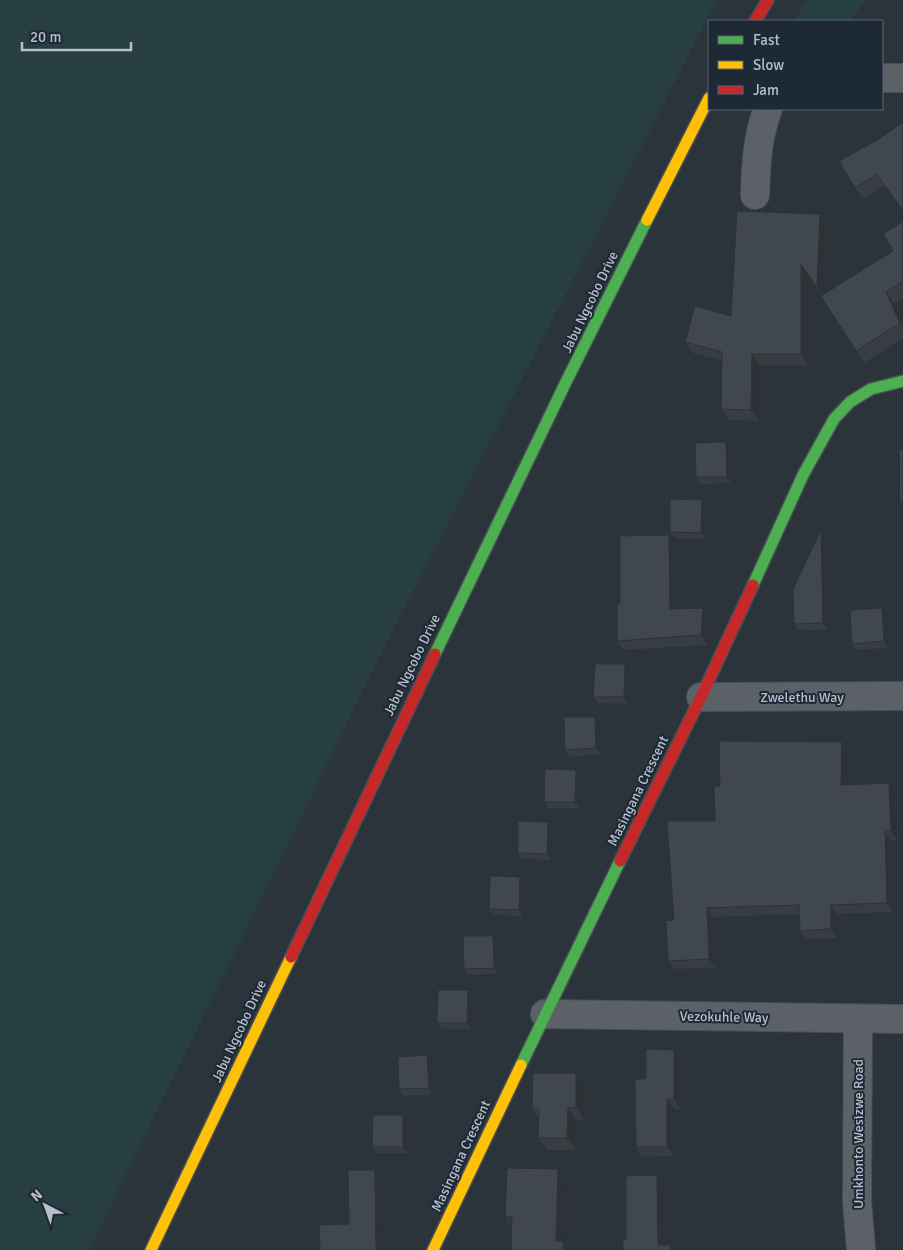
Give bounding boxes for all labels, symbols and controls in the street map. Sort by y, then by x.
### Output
scale bar [22,20,131,52]
legend [708,20,883,110]
text: 20 m [30,28,61,46]
text: Fast [753,31,780,49]
text: Slow [753,56,784,74]
text: Jam [753,81,779,99]
street label: Jabu Ngcobo Drive [558,248,622,356]
street label: Jabu Ngcobo Drive [380,611,444,719]
street label: Zwelethu Way [760,689,844,706]
street label: Masingana Crescent [604,733,672,849]
street label: Jabu Ngcobo Drive [208,977,270,1085]
street label: Vezokuhle Way [680,1008,769,1026]
street label: Umkhonto Wesizwe Road [850,1059,867,1209]
street label: Masingana Crescent [428,1098,494,1214]
north arrow [20,1180,70,1230]
text: N [28,1186,46,1205]

